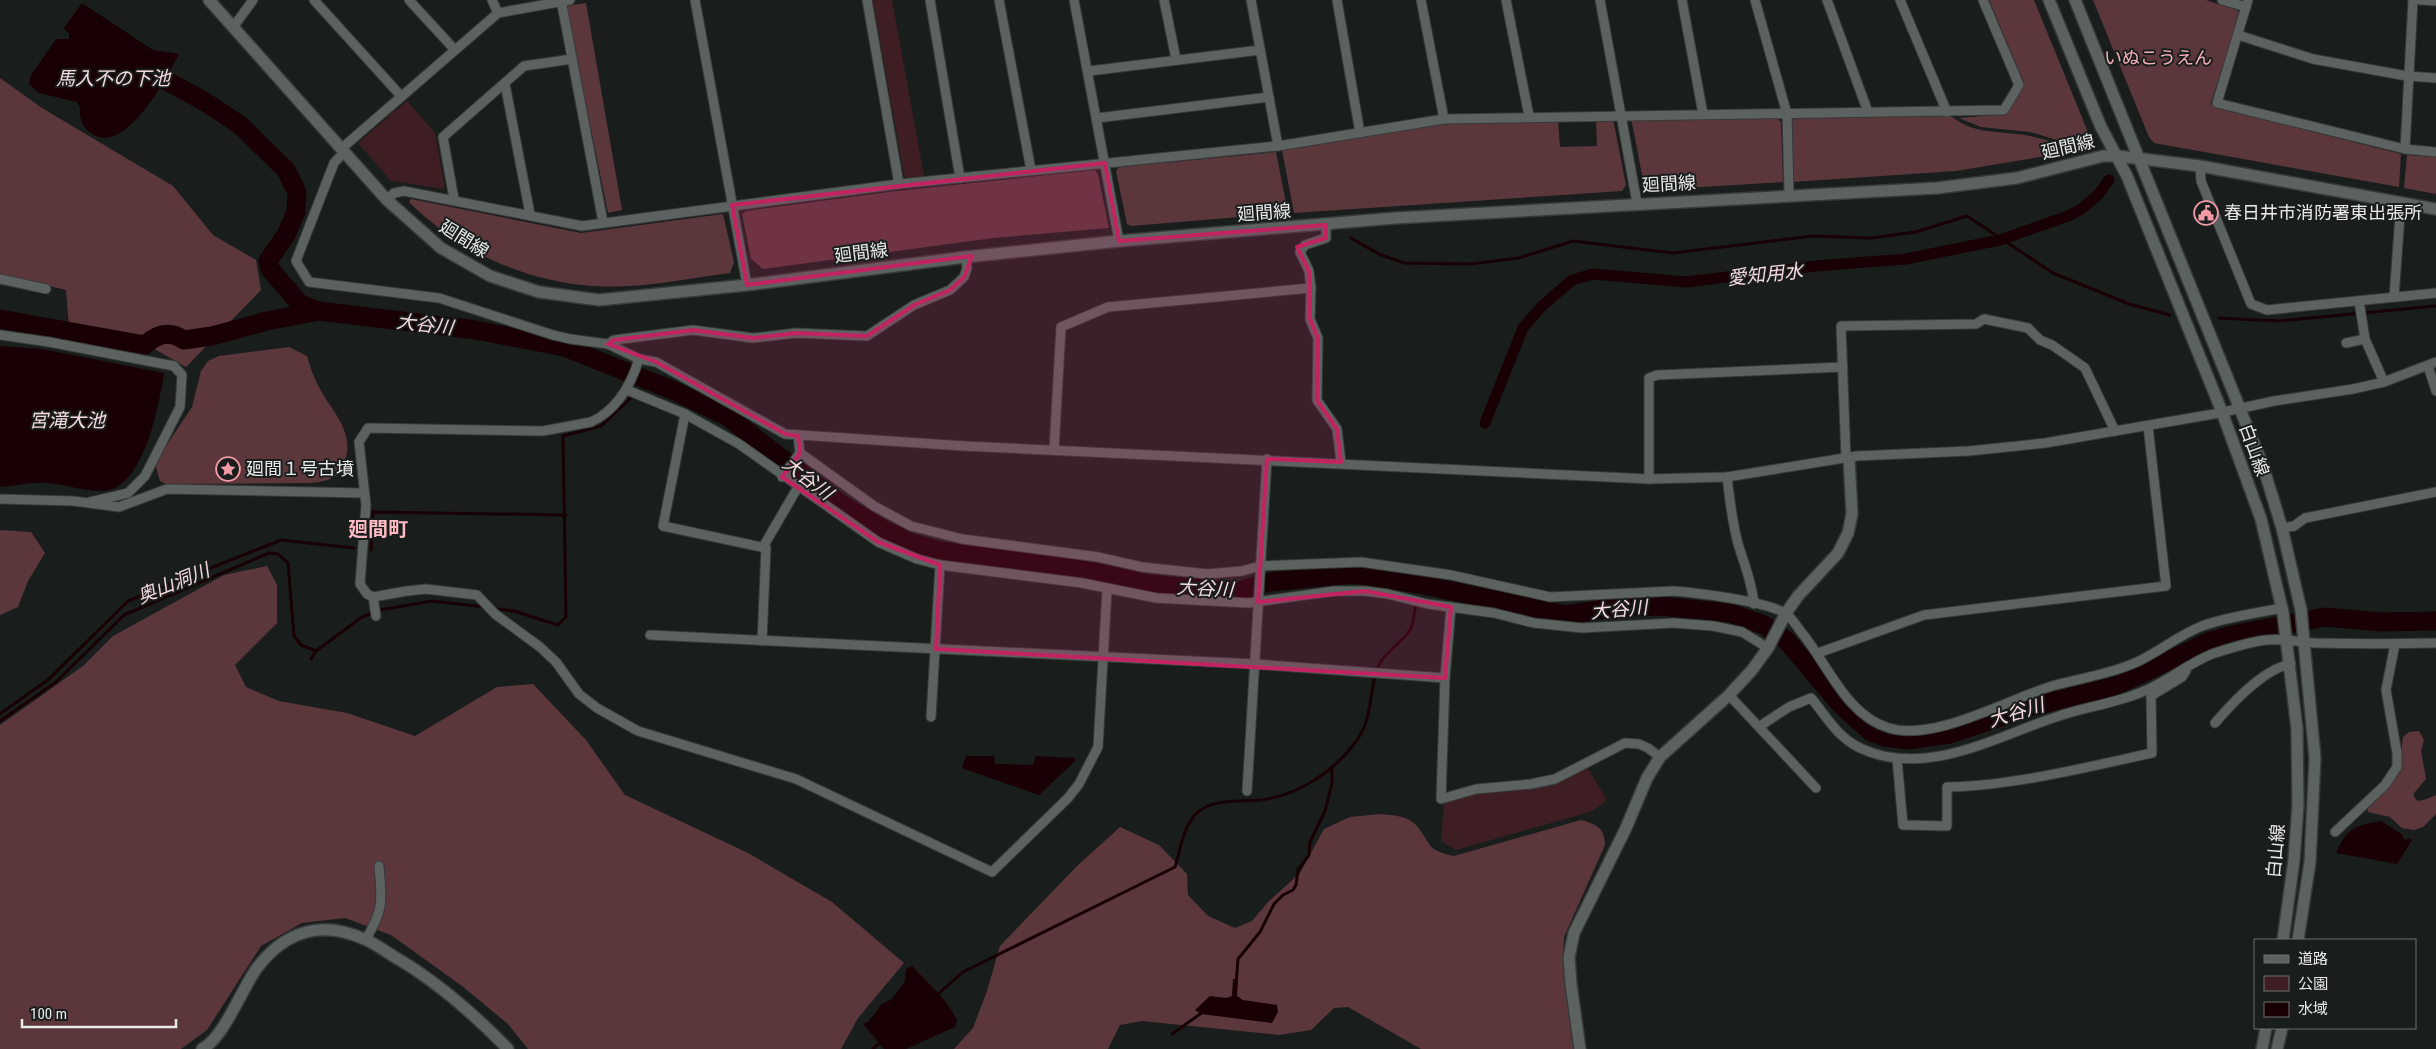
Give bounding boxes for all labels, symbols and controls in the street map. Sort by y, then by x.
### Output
park label: いぬこうえん [2104,47,2212,68]
water label: 馬入不の下池 [56,67,172,90]
street label: 廻間線 [2039,130,2097,163]
street label: 廻間線 [1641,172,1696,195]
street label: 廻間線 [1236,200,1292,225]
public building icon: 春日井市消防署東出張所 [2193,200,2219,226]
place label: 春日井市消防署東出張所 [2224,202,2422,223]
street label: 廻間線 [436,215,493,262]
street label: 廻間線 [833,239,889,266]
water label: 愛知用水 [1726,259,1806,290]
water label: 大谷川 [395,310,457,340]
water label: 宮滝大池 [29,409,107,432]
street label: 白山線 [2235,421,2274,479]
water label: 大谷川 [778,452,839,506]
place icon: 廻間１号古墳 [215,456,241,482]
place label: 廻間１号古墳 [246,458,354,479]
district label: 廻間町 [348,517,408,541]
water label: 奥山洞川 [134,558,215,608]
water label: 大谷川 [1176,576,1236,602]
water label: 大谷川 [1590,595,1650,623]
water label: 大谷川 [1986,693,2049,732]
street label: 白山線 [2263,823,2288,879]
legend [2254,939,2416,1029]
text: 道路 [2298,950,2328,968]
text: 公園 [2298,975,2328,993]
scale bar [22,996,176,1028]
text: 水域 [2298,1000,2328,1018]
text: 100 m [30,1005,67,1023]

